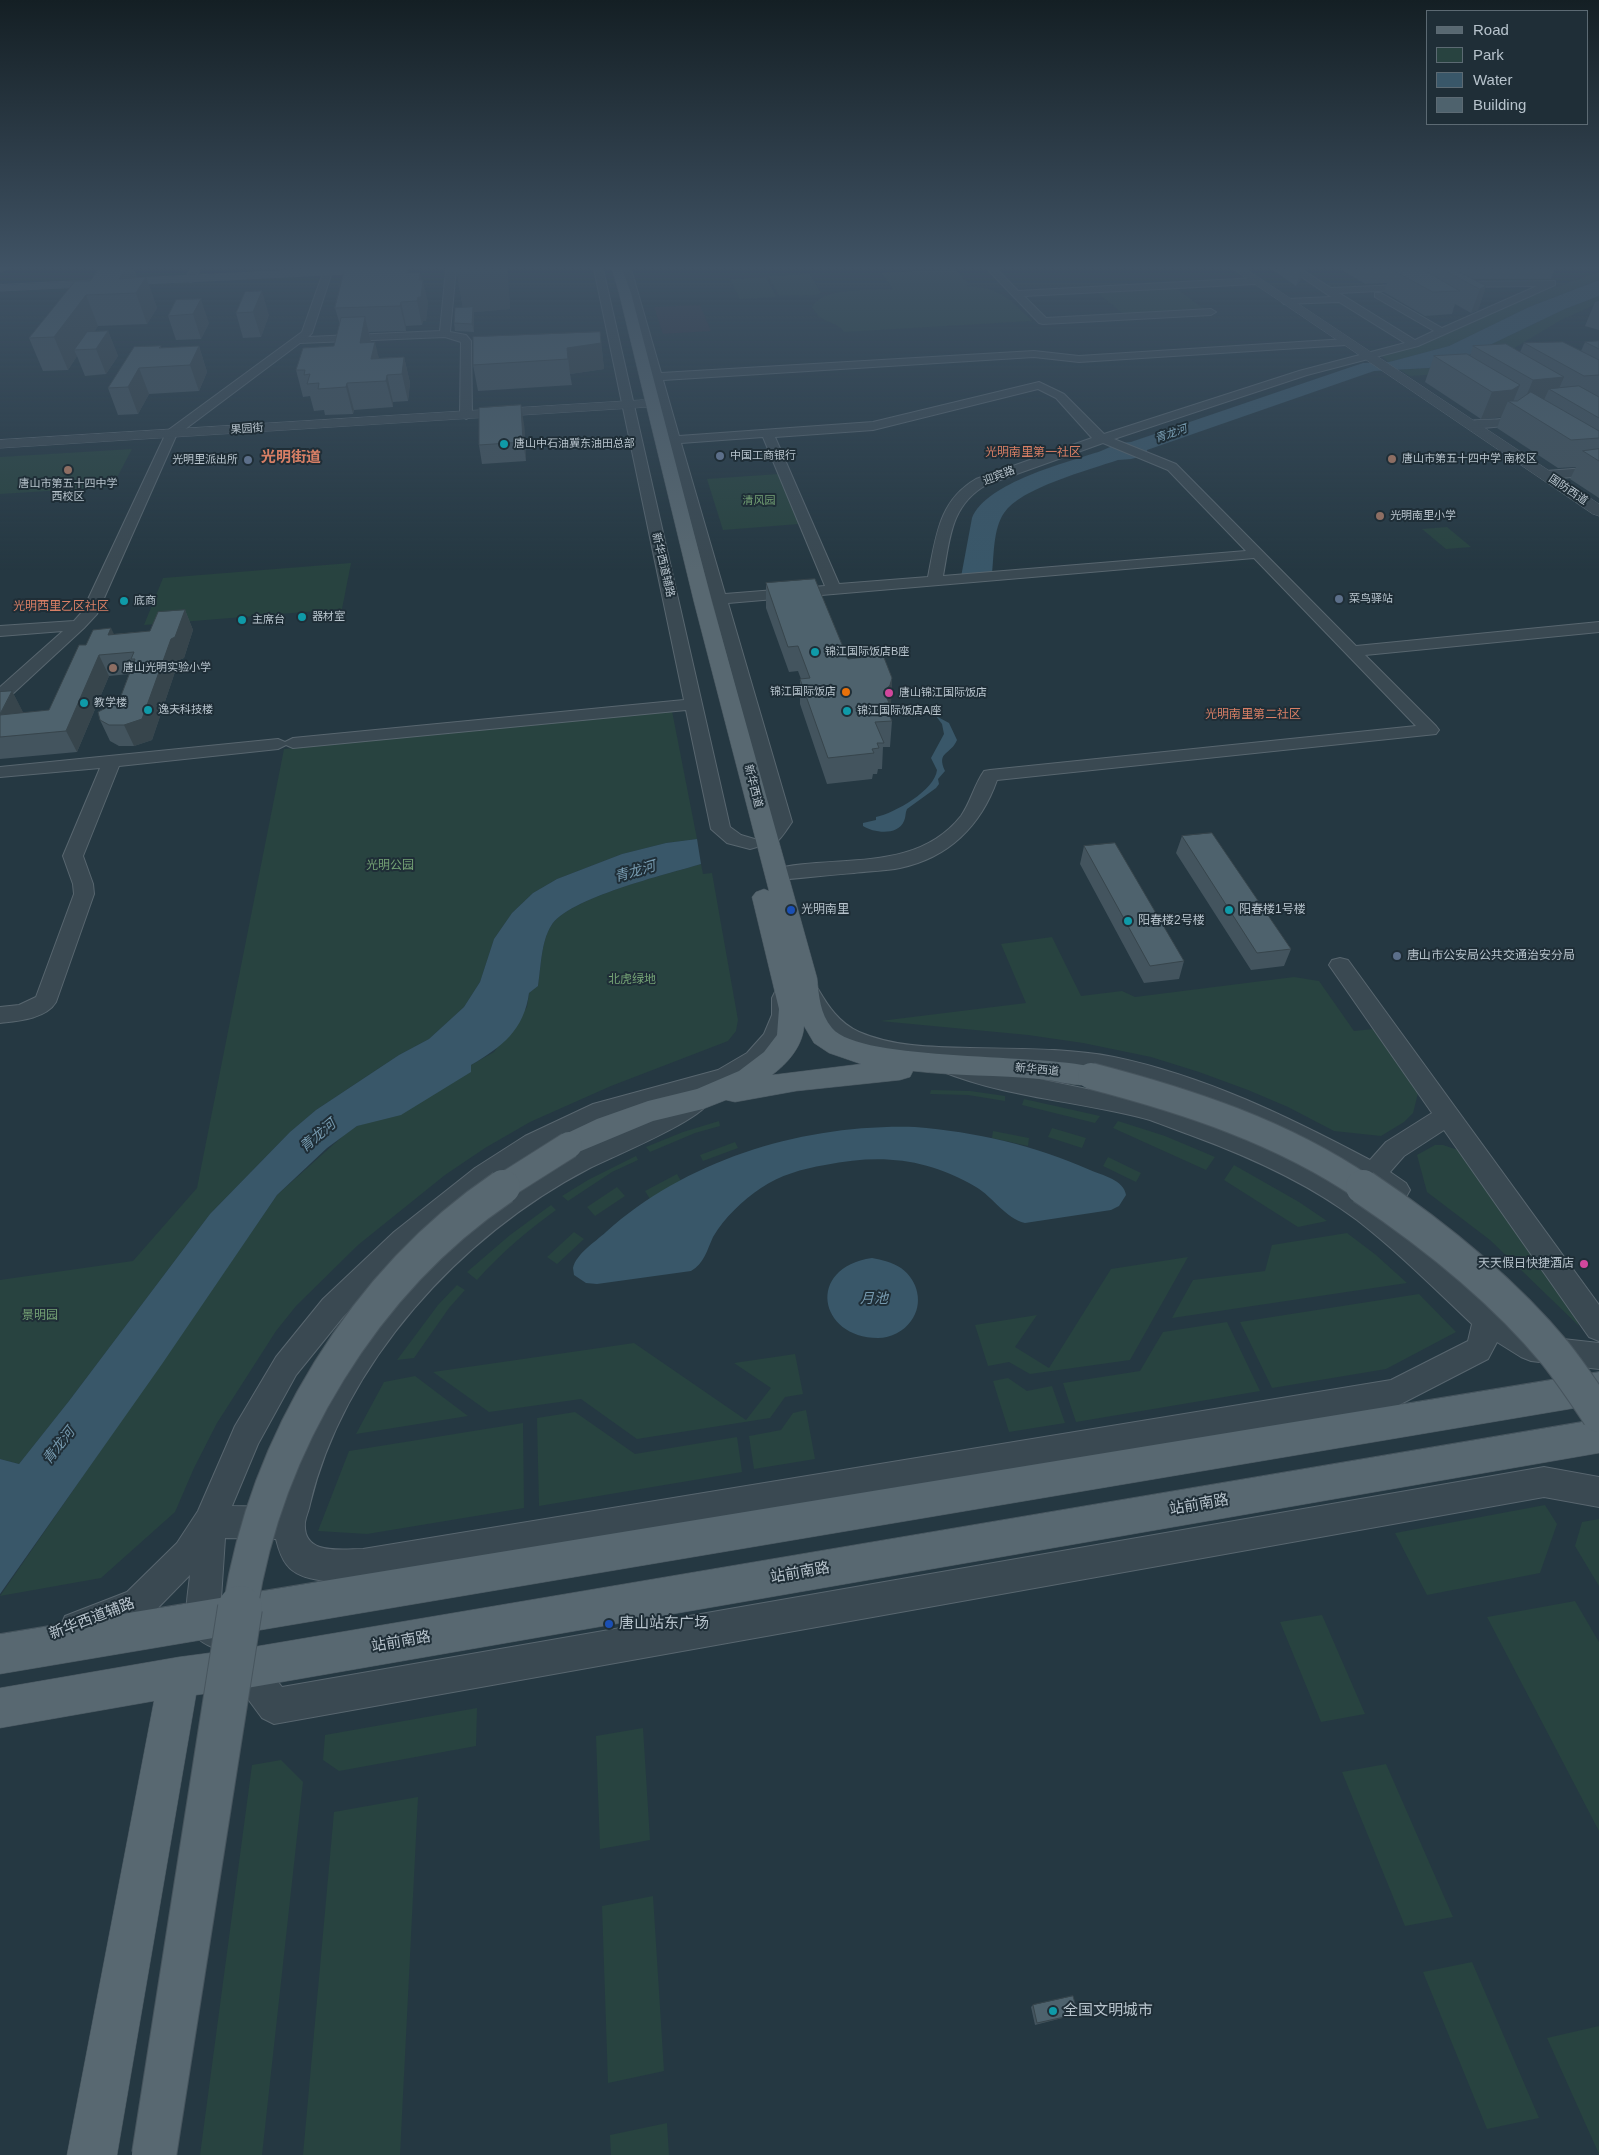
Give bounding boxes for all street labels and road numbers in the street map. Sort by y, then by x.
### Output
street label: 果园街 [230,421,264,437]
street label: 迎宾路 [981,464,1017,488]
street label: 国防西道 [1546,472,1590,508]
street label: 新华西道辅路 [649,531,677,599]
street label: 新华西道 [741,763,765,809]
street label: 新华西道 [1015,1062,1059,1078]
street label: 站前南路 [1168,1491,1230,1519]
street label: 站前南路 [769,1559,831,1587]
street label: 新华西道辅路 [47,1594,137,1644]
street label: 站前南路 [370,1628,432,1656]

